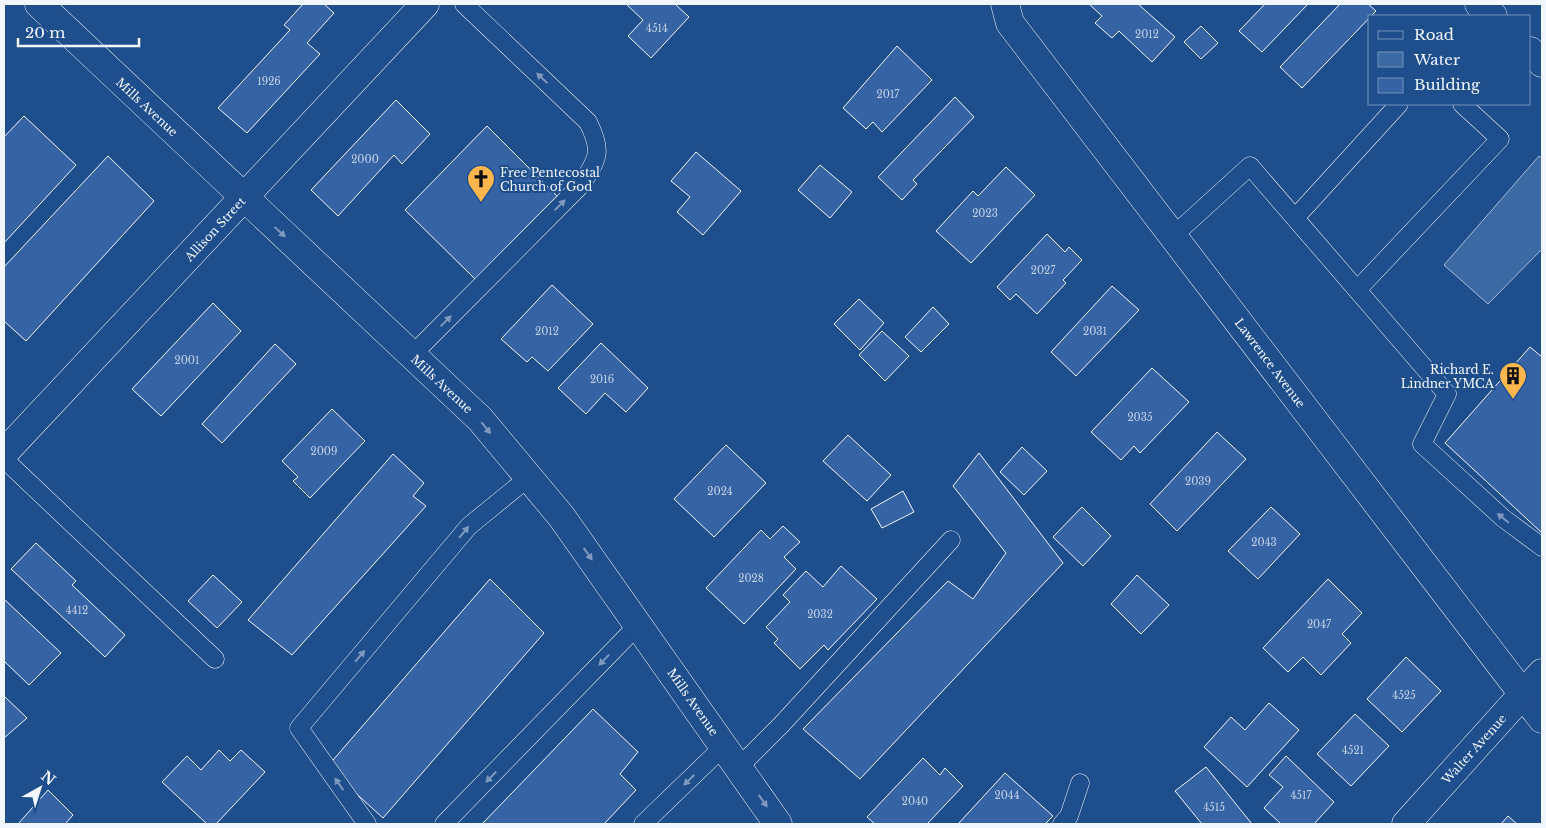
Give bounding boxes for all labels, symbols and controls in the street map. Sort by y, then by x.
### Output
scale bar [18,15,139,47]
legend [1368,15,1531,105]
house number: 4514 [646,22,668,35]
text: 20 m [25,23,65,42]
text: Road [1414,25,1454,44]
house number: 2012 [1135,28,1159,41]
text: Water [1413,50,1461,69]
one-way arrow [536,72,548,84]
street label: Mills Avenue [113,75,181,140]
house number: 1926 [257,75,281,88]
text: Building [1414,75,1481,94]
house number: 2017 [877,88,900,101]
house number: 2000 [351,153,379,166]
church icon: Free Pentecostal Church of God [466,164,496,203]
place label: Free Pentecostal Church of God [500,165,600,194]
street label: Allison Street [181,193,249,265]
one-way arrow [554,200,566,212]
house number: 2023 [972,207,998,220]
one-way arrow [273,226,285,238]
house number: 2027 [1031,264,1056,277]
one-way arrow [440,315,452,327]
street label: Lawrence Avenue [1231,315,1309,411]
house number: 2012 [535,325,559,338]
house number: 2031 [1083,325,1107,338]
street label: Mills Avenue [408,352,476,417]
house number: 2001 [175,354,199,367]
building icon: Richard E. Lindner YMCA [1498,361,1528,400]
place label: Richard E. Lindner YMCA [1401,362,1495,391]
house number: 2016 [590,373,614,386]
house number: 2035 [1127,411,1153,424]
one-way arrow [481,421,492,434]
house number: 2009 [311,445,337,458]
house number: 2039 [1185,475,1211,488]
house number: 2024 [707,485,733,498]
one-way arrow [1497,512,1510,523]
one-way arrow [459,526,470,539]
house number: 2043 [1251,536,1277,549]
one-way arrow [583,548,593,561]
house number: 2028 [738,572,764,585]
house number: 4412 [66,604,88,617]
house number: 2032 [807,608,833,621]
house number: 2047 [1307,618,1332,631]
one-way arrow [354,650,365,663]
one-way arrow [598,654,610,666]
street label: Mills Avenue [664,665,722,739]
house number: 4525 [1392,689,1416,702]
street label: Walter Avenue [1438,711,1509,788]
house number: 4521 [1342,744,1364,757]
north arrow [15,763,65,813]
text: N [37,767,59,789]
one-way arrow [485,770,497,782]
one-way arrow [683,774,695,786]
one-way arrow [334,778,344,791]
house number: 2044 [995,789,1020,802]
house number: 4517 [1290,789,1312,802]
one-way arrow [758,795,768,808]
house number: 2040 [902,795,928,808]
house number: 4515 [1203,801,1225,814]

